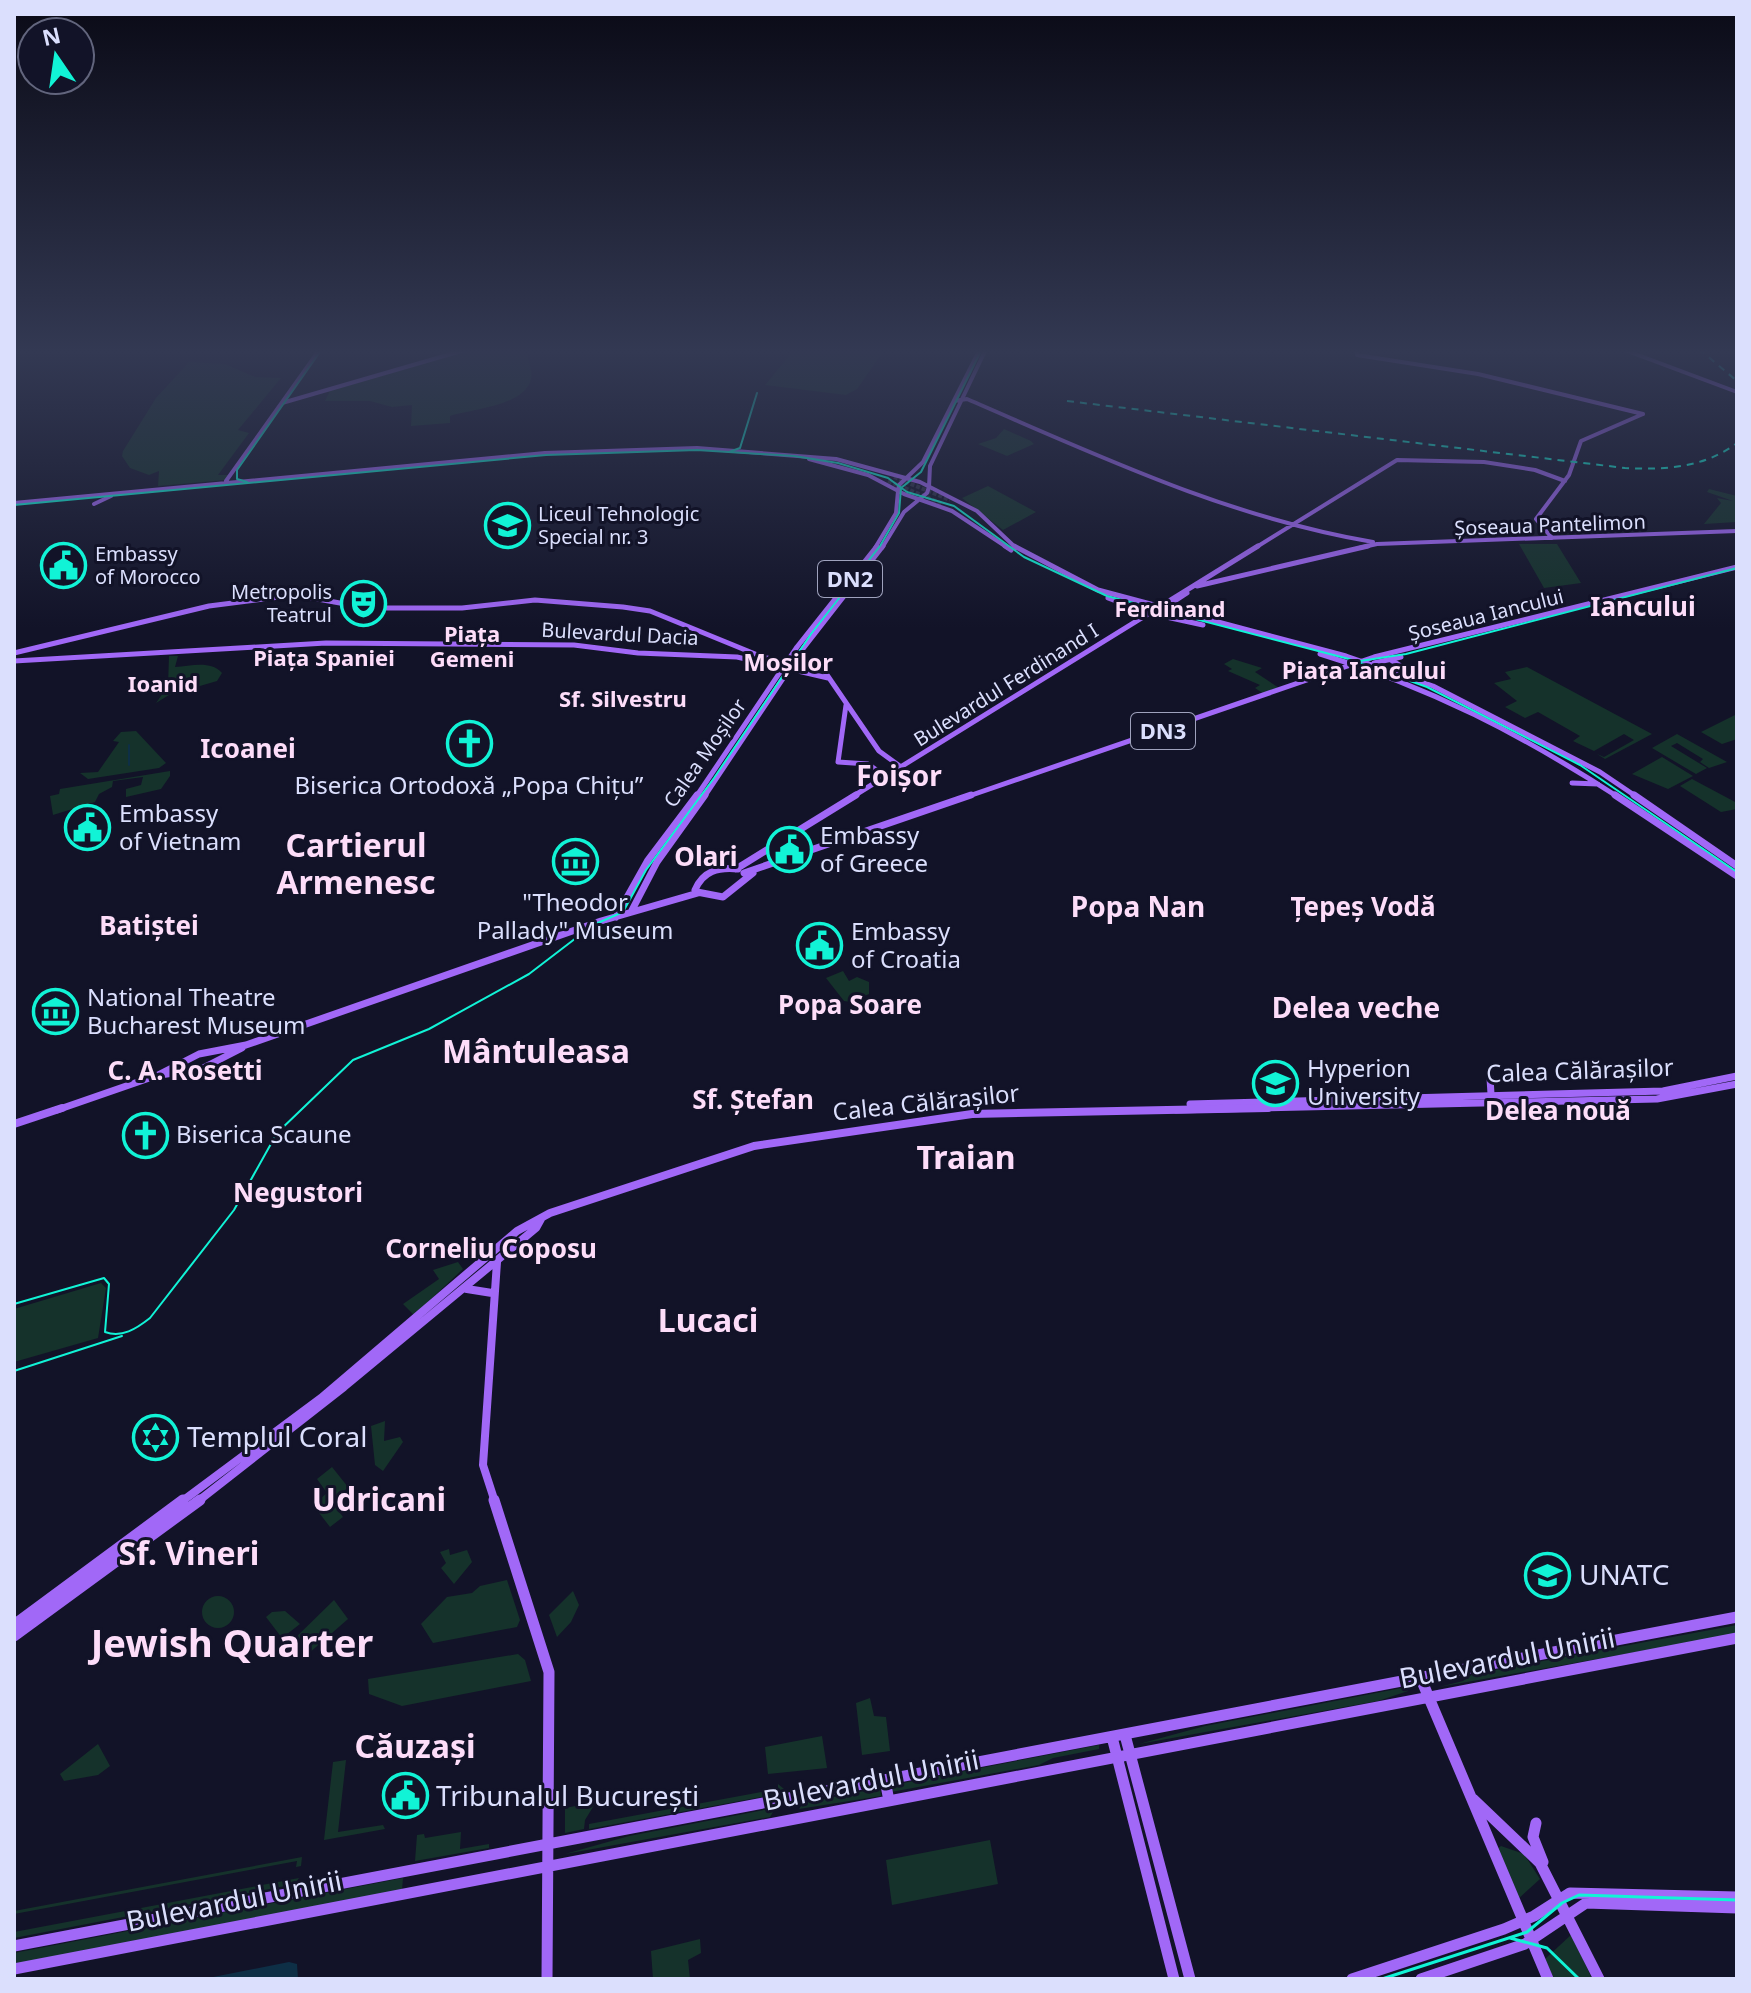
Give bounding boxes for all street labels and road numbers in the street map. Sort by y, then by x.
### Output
street label: Șoseaua Pantelimon [1454,508,1646,541]
road number: DN2 [818,561,882,597]
street label: Șoseaua Iancului [1405,582,1566,647]
street label: Bulevardul Dacia [541,616,699,651]
street label: Bulevardul Ferdinand I [908,617,1103,752]
street label: Calea Moșilor [657,693,752,813]
road number: DN3 [1131,713,1195,749]
street label: Calea Călărașilor [1486,1050,1674,1089]
street label: Calea Călărașilor [831,1075,1021,1128]
street label: Bulevardul Unirii [1396,1617,1618,1697]
street label: Bulevardul Unirii [760,1739,982,1819]
street label: Bulevardul Unirii [123,1860,345,1940]

